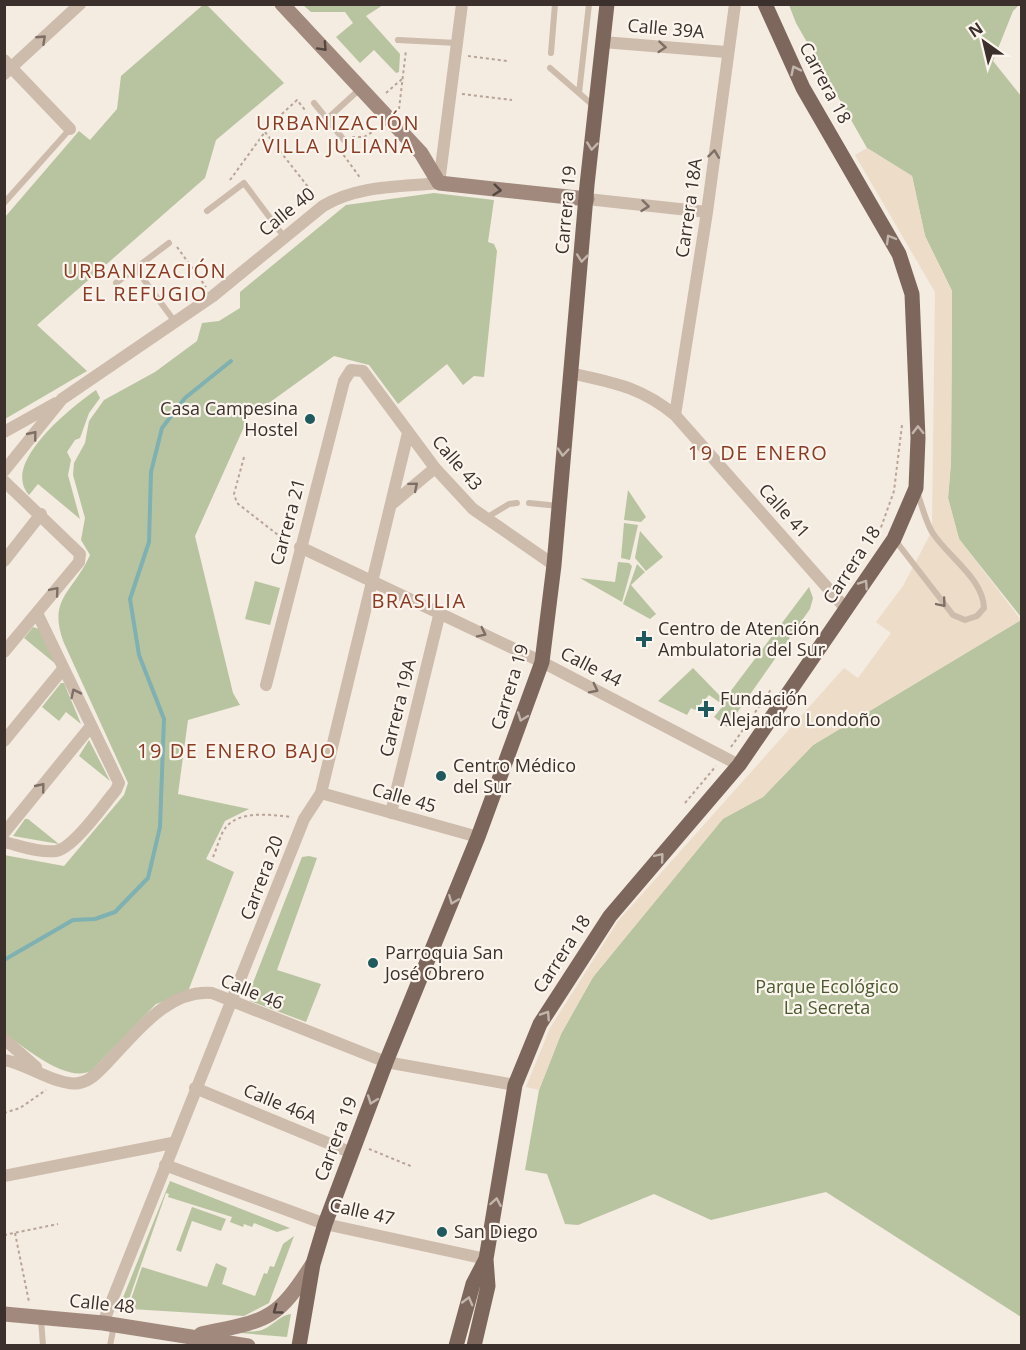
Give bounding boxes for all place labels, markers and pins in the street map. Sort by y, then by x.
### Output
place label: Casa Campesina Hostel [160,396,298,441]
marker: Casa Campesina Hostel [303,412,317,426]
place label: Centro de Atención Ambulatoria del Sur [658,616,826,661]
marker: Centro de Atención Ambulatoria del Sur [635,630,653,648]
place label: Fundación Alejandro Londoño [720,686,880,731]
marker: Fundación Alejandro Londoño [697,700,715,718]
place label: Centro Médico del Sur [453,753,576,798]
marker: Centro Médico del Sur [434,769,448,783]
place label: Parroquia San José Obrero [383,940,504,985]
marker: Parroquia San José Obrero [366,956,380,970]
place label: San Diego [454,1219,538,1243]
marker: San Diego [435,1225,449,1239]

